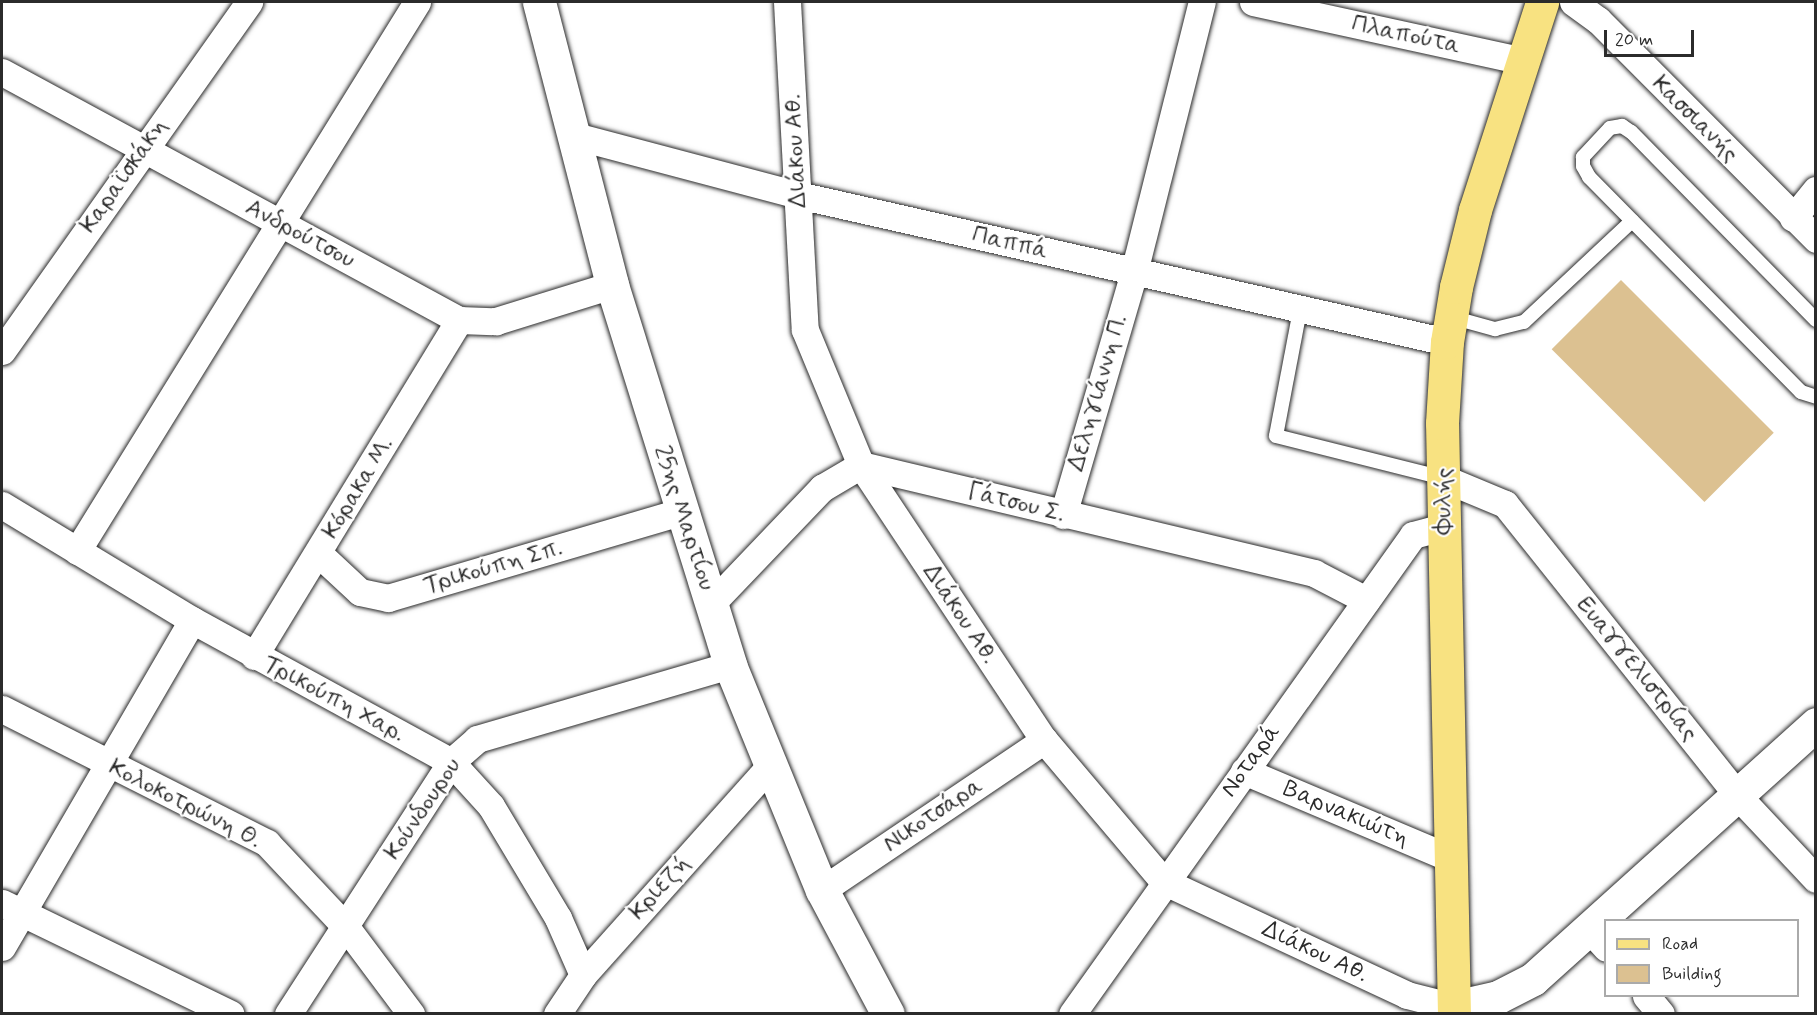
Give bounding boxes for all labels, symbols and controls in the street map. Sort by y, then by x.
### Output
street label: Πλαπούτα [1349,9,1463,61]
scale bar [1607,18,1697,56]
text: 20 m [1615,28,1653,52]
street label: Κασσιανής [1646,70,1744,168]
street label: Διάκου Αθ. [779,93,813,209]
street label: Καραϊσκάκη [74,113,174,239]
street label: Ανδρούτσου [240,193,360,275]
street label: Παππά [969,220,1051,266]
street label: Δεληγιάννη Π. [1062,312,1134,474]
street label: Κόρακα Μ. [316,432,400,544]
street label: 25ης Μαρτίου [647,442,721,594]
street label: Φυλής [1430,468,1458,534]
street label: Γάτσου Σ. [964,477,1068,529]
street label: Τρικούπη Σπ. [420,533,566,601]
street label: Διάκου Αθ. [916,559,1004,669]
street label: Ευαγγελιστρίας [1570,591,1704,747]
street label: Τρικούπη Χαρ. [258,650,410,748]
street label: Νοταρά [1215,719,1287,803]
street label: Κολοκοτρώνη Θ. [104,753,266,855]
street label: Κούνδουρου [378,753,468,865]
street label: Νικοτσάρα [878,771,988,859]
street label: Βαρνακιώτη [1279,775,1413,853]
street label: Κριεζή [624,850,696,926]
street label: Διάκου Αθ. [1257,915,1373,989]
legend [1604,919,1799,997]
text: Road [1662,932,1698,956]
text: Building [1662,962,1722,986]

